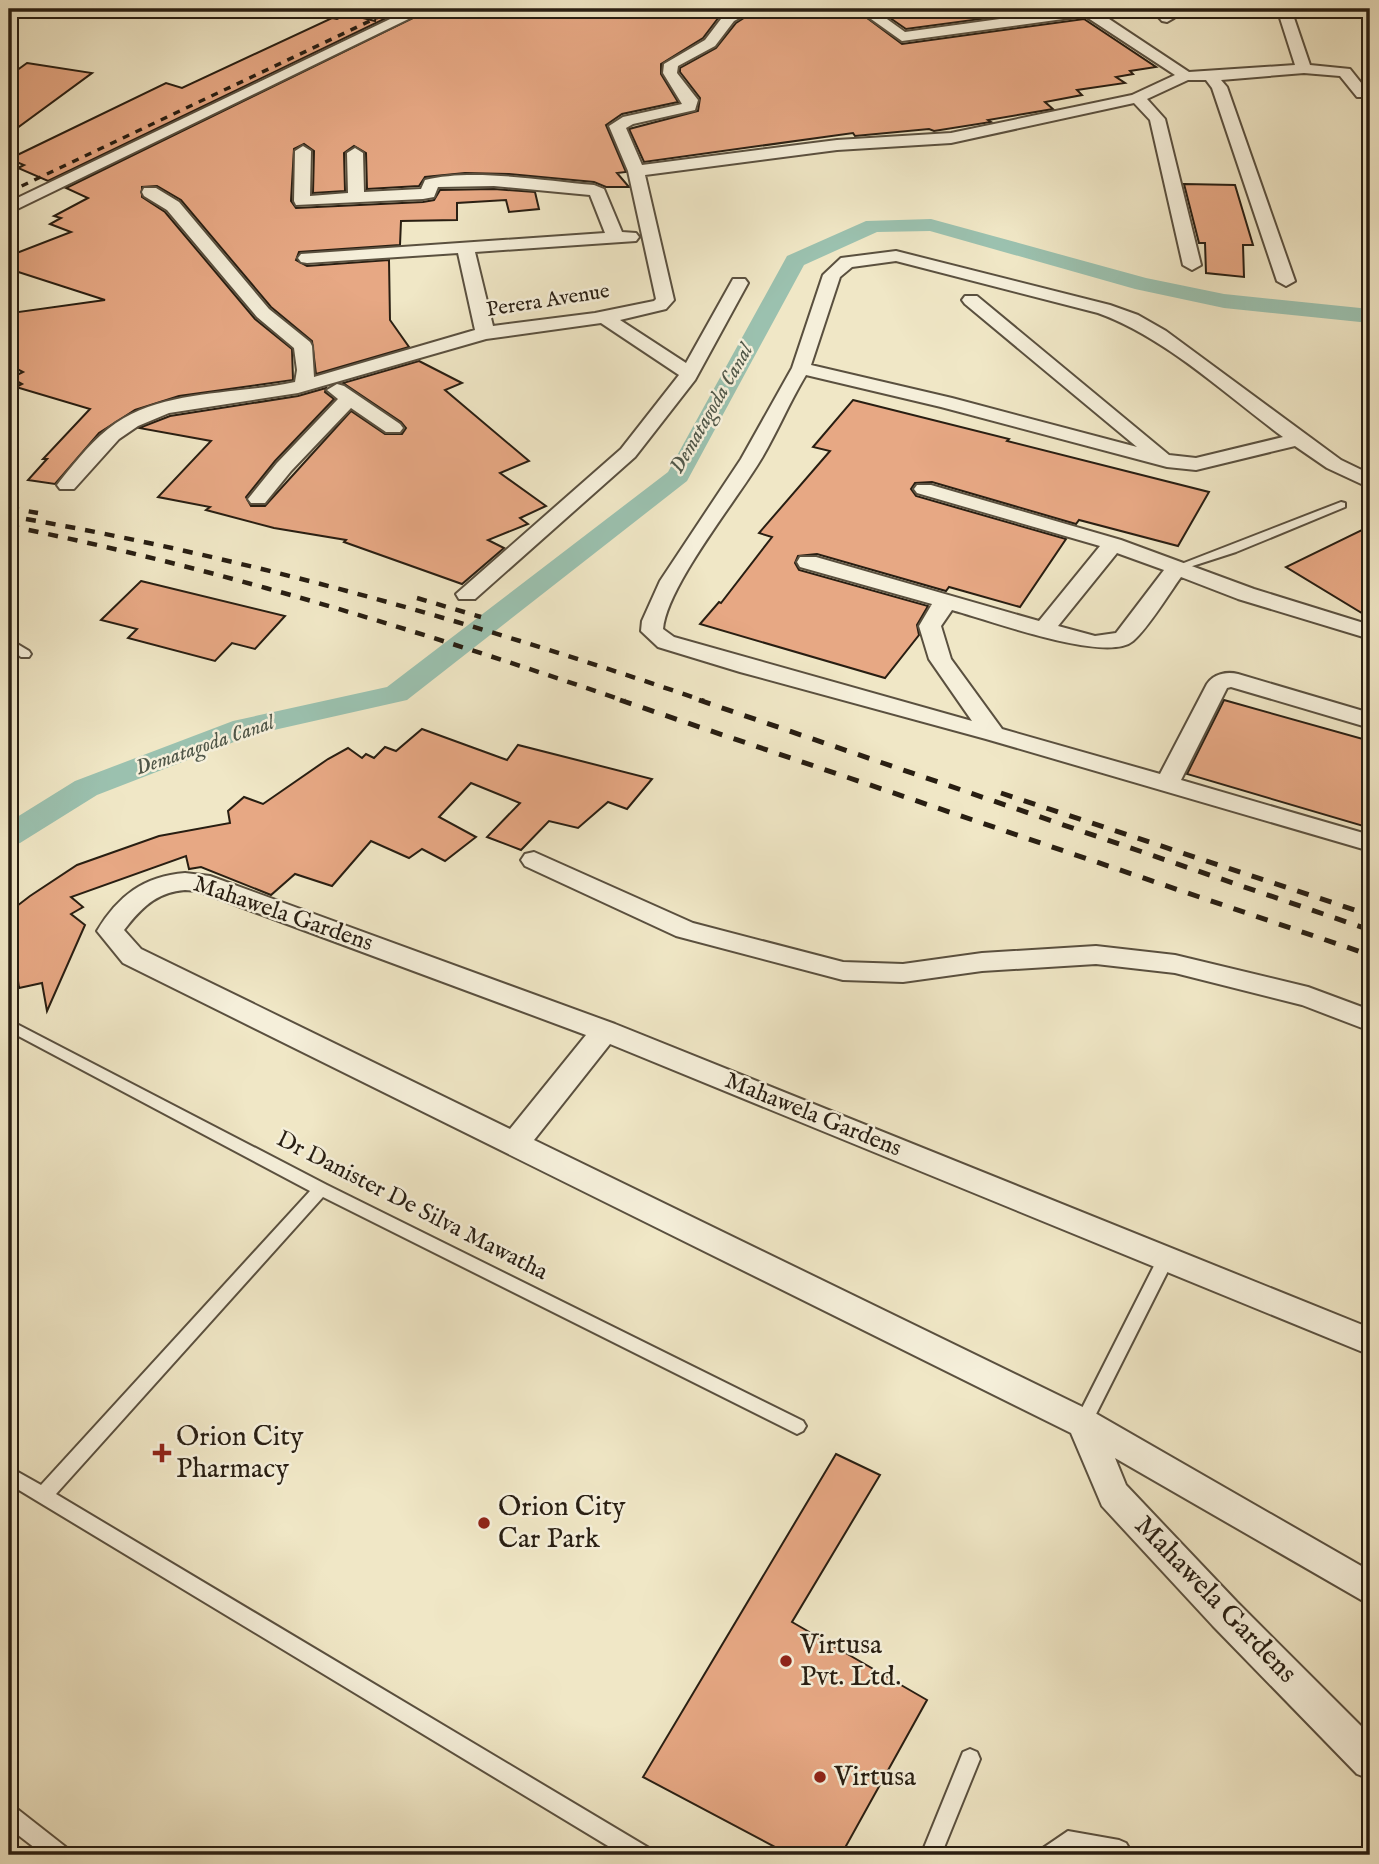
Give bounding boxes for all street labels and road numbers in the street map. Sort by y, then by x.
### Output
street label: Perera Avenue [484,278,612,324]
street label: Mahawela Gardens [189,869,377,959]
street label: Mahawela Gardens [720,1065,906,1165]
street label: Dr Danister De Silva Mawatha [271,1124,554,1288]
street label: Mahawela Gardens [1126,1509,1304,1691]

